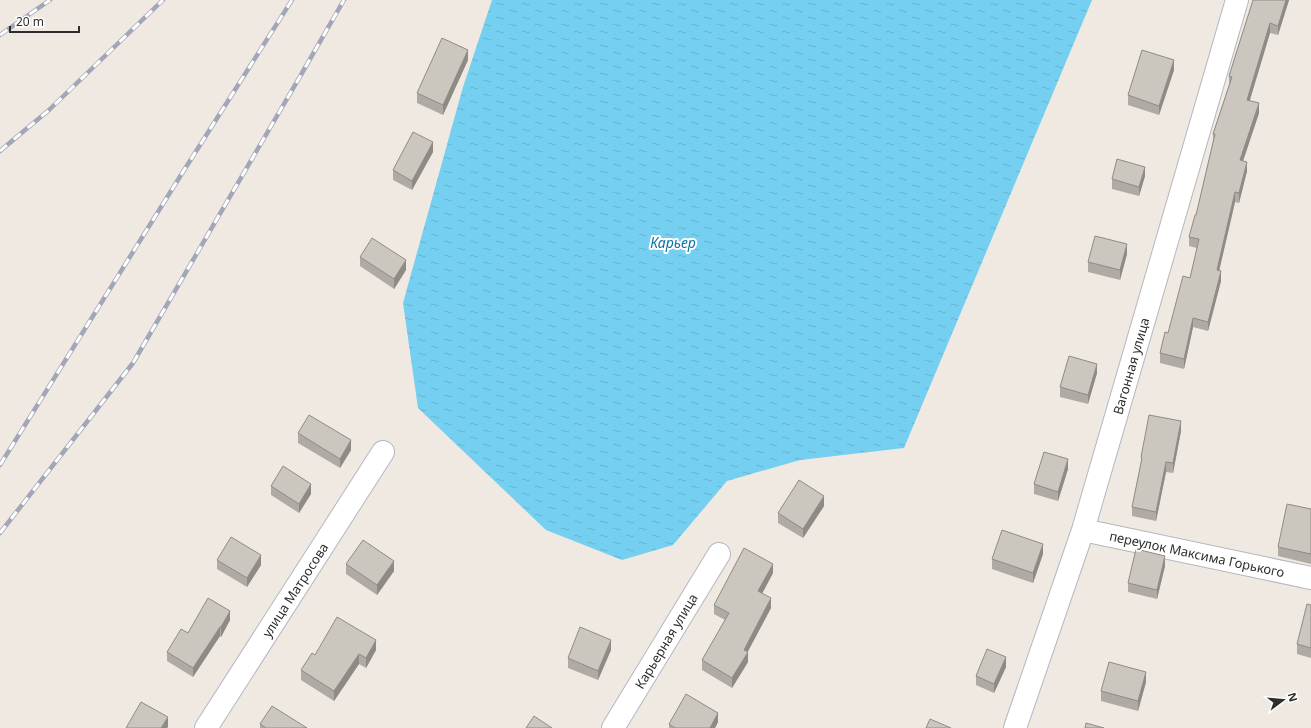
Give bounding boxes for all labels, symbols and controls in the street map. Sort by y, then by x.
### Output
scale bar [10,8,79,34]
text: 20 m [16,13,44,30]
water label: Карьер [650,233,696,252]
street label: Вагонная улица [1109,316,1153,416]
street label: переулок Максима Горького [1108,527,1286,581]
street label: улица Матросова [258,539,332,641]
street label: Карьерная улица [630,590,702,692]
north arrow [1263,680,1303,720]
text: N [1285,691,1302,703]

